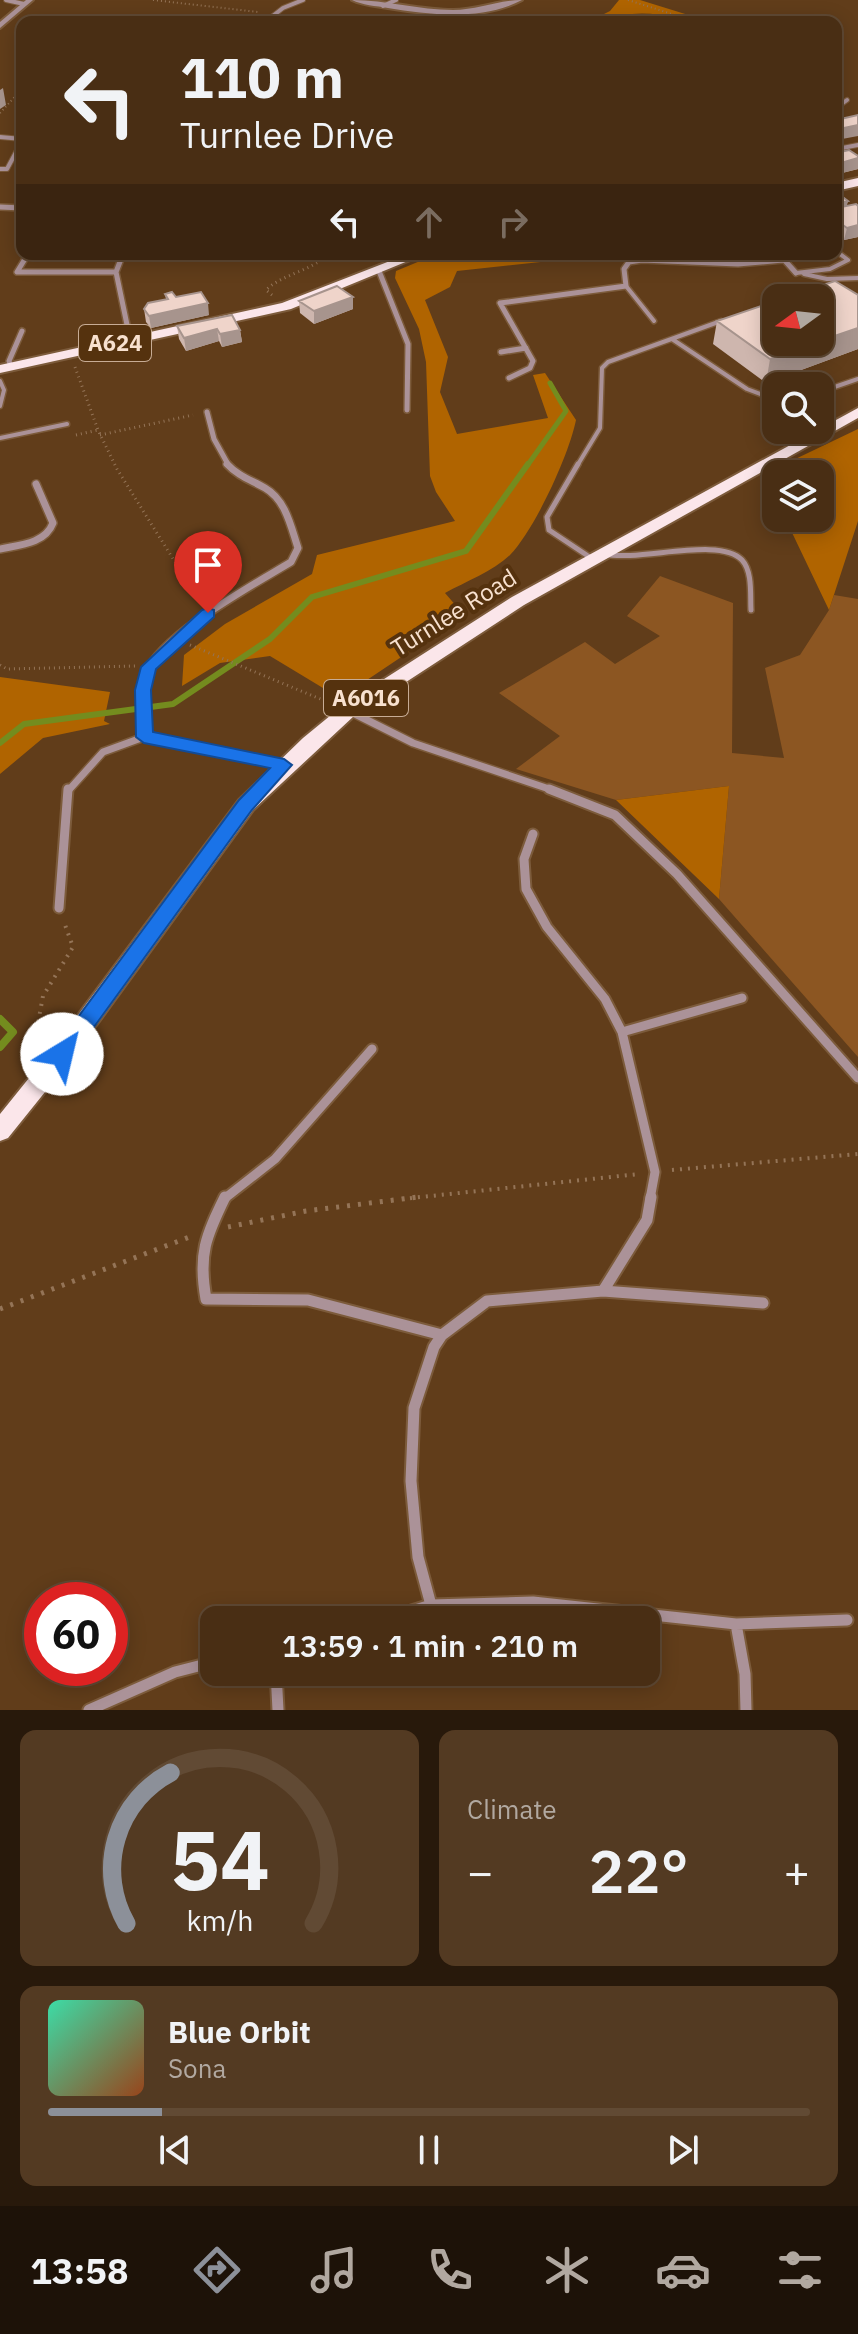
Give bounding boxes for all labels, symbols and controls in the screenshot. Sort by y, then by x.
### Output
text: 110 m [180,41,344,113]
icon: left [48,48,152,152]
text: Turnlee Drive [180,111,394,158]
icon: left [323,200,367,244]
icon: ahead [407,200,451,244]
icon: right [491,200,535,244]
north arrow [762,284,834,356]
map controls [762,284,834,532]
road number: A624 [79,325,151,361]
button: search [762,372,834,444]
button: layers [762,460,834,532]
pin [174,531,242,613]
icon: arrive [186,543,230,587]
street label: Turnlee Road [385,561,522,663]
road number: A6016 [324,680,408,716]
position arrow [20,1012,104,1096]
speed limit sign: 60 [24,1582,128,1686]
text: 13:59 · 1 min · 210 m [282,1626,578,1665]
text: Climate [467,1792,557,1826]
text: 54 [170,1805,269,1913]
text: 22° [588,1831,689,1910]
text: − [467,1843,493,1900]
text: + [784,1843,810,1900]
text: km/h [186,1902,253,1939]
text: Blue Orbit [168,2012,311,2051]
text: Sona [168,2051,226,2085]
icon: previous [153,2128,197,2172]
icon: pause [407,2128,451,2172]
icon: next [661,2128,705,2172]
icon: directions [189,2242,245,2298]
icon: music [306,2242,362,2298]
icon: phone [422,2242,478,2298]
icon: climate [539,2242,595,2298]
icon: car [655,2242,711,2298]
icon: filters [772,2242,828,2298]
text: 13:58 [30,2247,129,2294]

